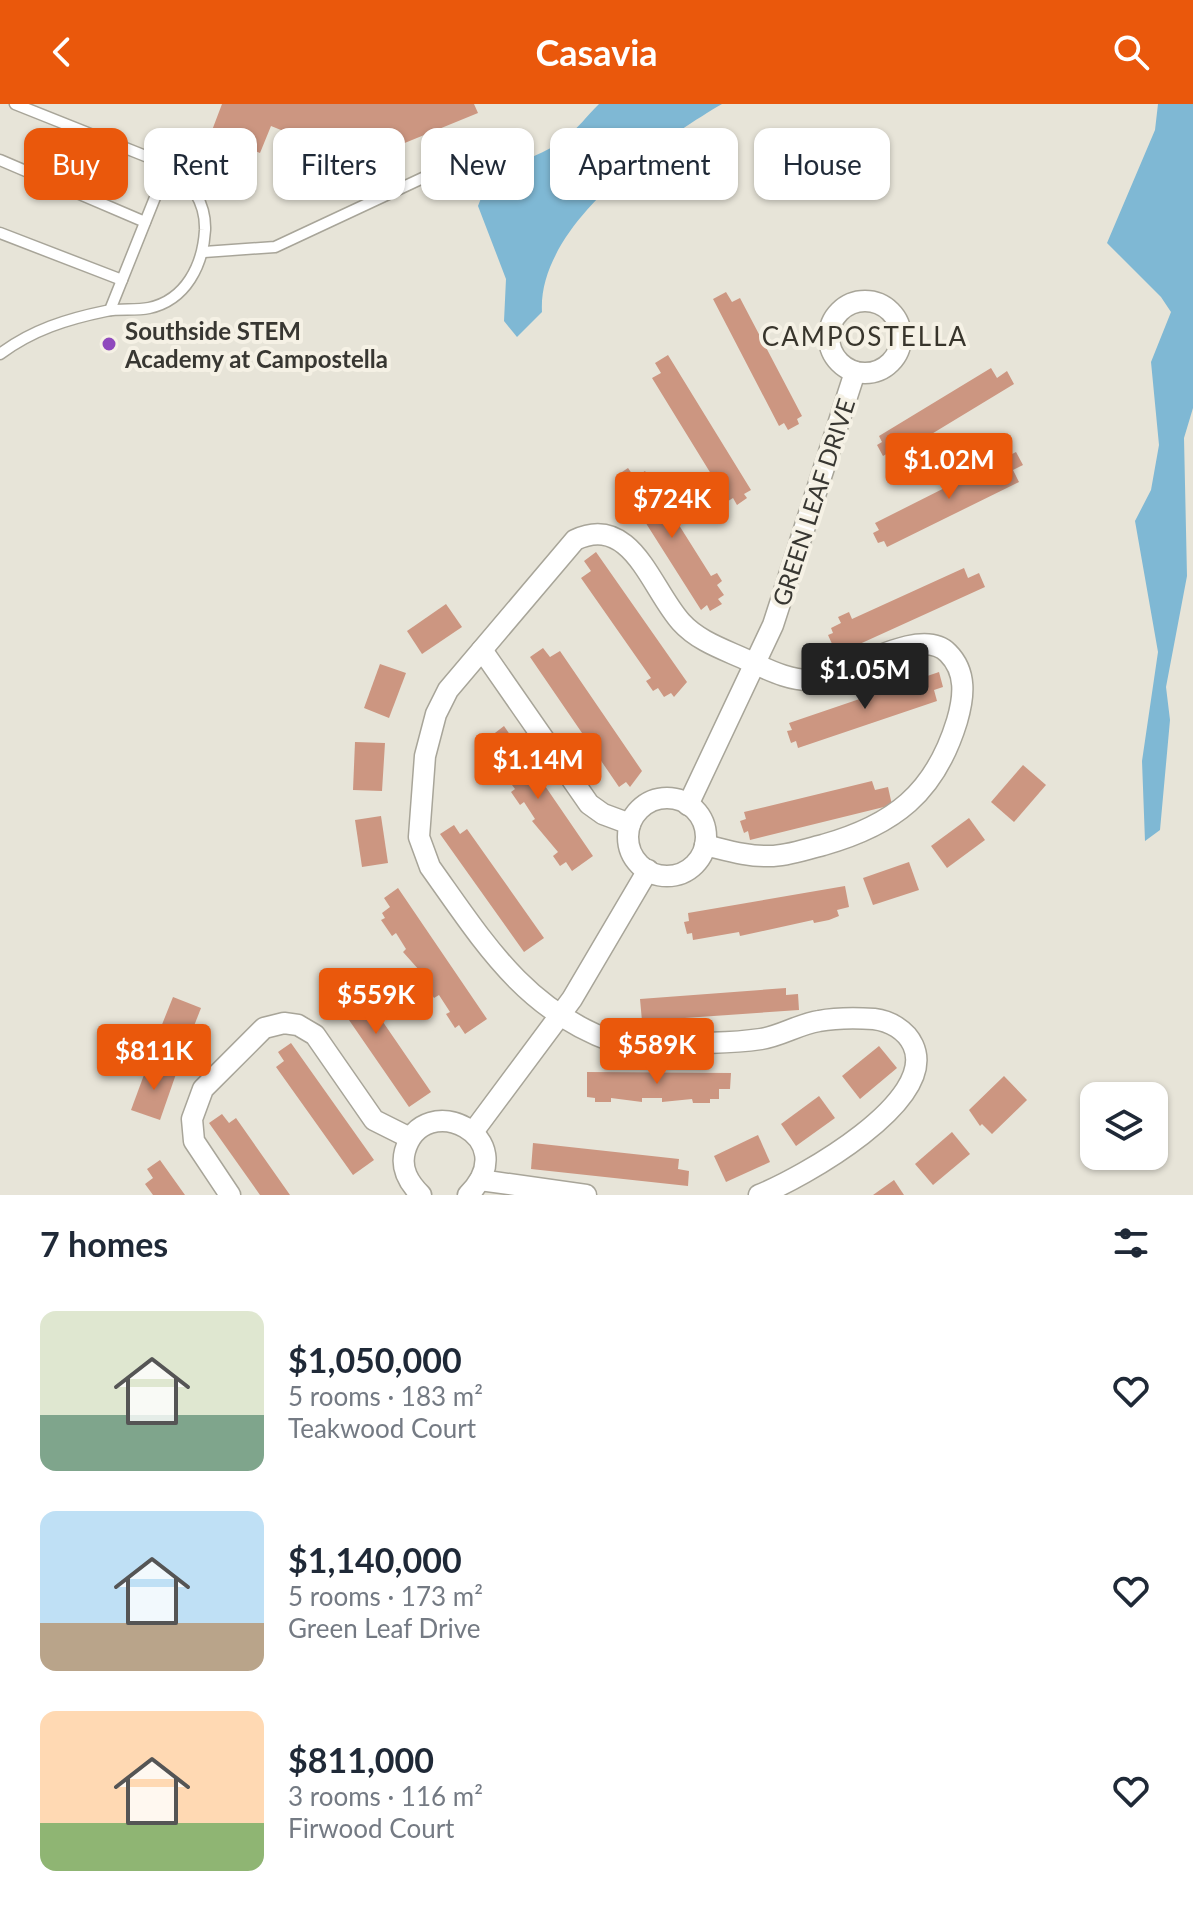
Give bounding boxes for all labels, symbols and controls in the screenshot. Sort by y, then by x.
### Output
icon: back [40,30,84,74]
text: Casavia [535,30,658,74]
icon: search [1109,30,1153,74]
chip: Buy [24,128,128,200]
chip: Rent [144,128,257,200]
chip: Filters [273,128,405,200]
chip: New [421,128,534,200]
chip: Apartment [550,128,738,200]
chip: House [754,128,890,200]
place label: Southside STEM Academy at Campostella [124,316,388,373]
district label: CAMPOSTELLA [762,320,968,352]
marker: Southside STEM Academy at Campostella [100,335,118,353]
street label: GREEN LEAF DRIVE [766,395,860,609]
pin: $1.02M [884,433,1014,501]
text: $1.02M [903,443,995,475]
pin: $724K [616,472,728,540]
text: $724K [633,482,711,514]
pin: $1.05M [800,643,930,711]
text: $1.05M [819,653,911,685]
pin: $1.14M [473,733,603,801]
text: $1.14M [492,743,584,775]
pin: $559K [320,968,432,1036]
text: $559K [337,978,415,1010]
pin: $589K [601,1018,713,1086]
pin: $811K [98,1024,210,1092]
text: $589K [618,1028,696,1060]
text: $811K [115,1034,193,1066]
map controls [1080,1082,1168,1170]
button: layers [1080,1082,1168,1170]
icon: filters [1109,1221,1153,1265]
text: 7 homes [40,1223,168,1264]
text: $1,050,000 [288,1339,462,1380]
icon: home [104,1343,200,1439]
icon: heart [1109,1369,1153,1413]
text: 5 rooms · 183 m² [288,1380,483,1412]
text: Teakwood Court [288,1412,476,1444]
text: $1,140,000 [288,1539,462,1580]
icon: home [104,1543,200,1639]
icon: heart [1109,1569,1153,1613]
text: 5 rooms · 173 m² [288,1580,483,1612]
text: Green Leaf Drive [288,1612,480,1644]
text: $811,000 [288,1739,434,1780]
icon: home [104,1743,200,1839]
icon: heart [1109,1769,1153,1813]
text: 3 rooms · 116 m² [288,1780,483,1812]
text: Firwood Court [288,1812,454,1844]

